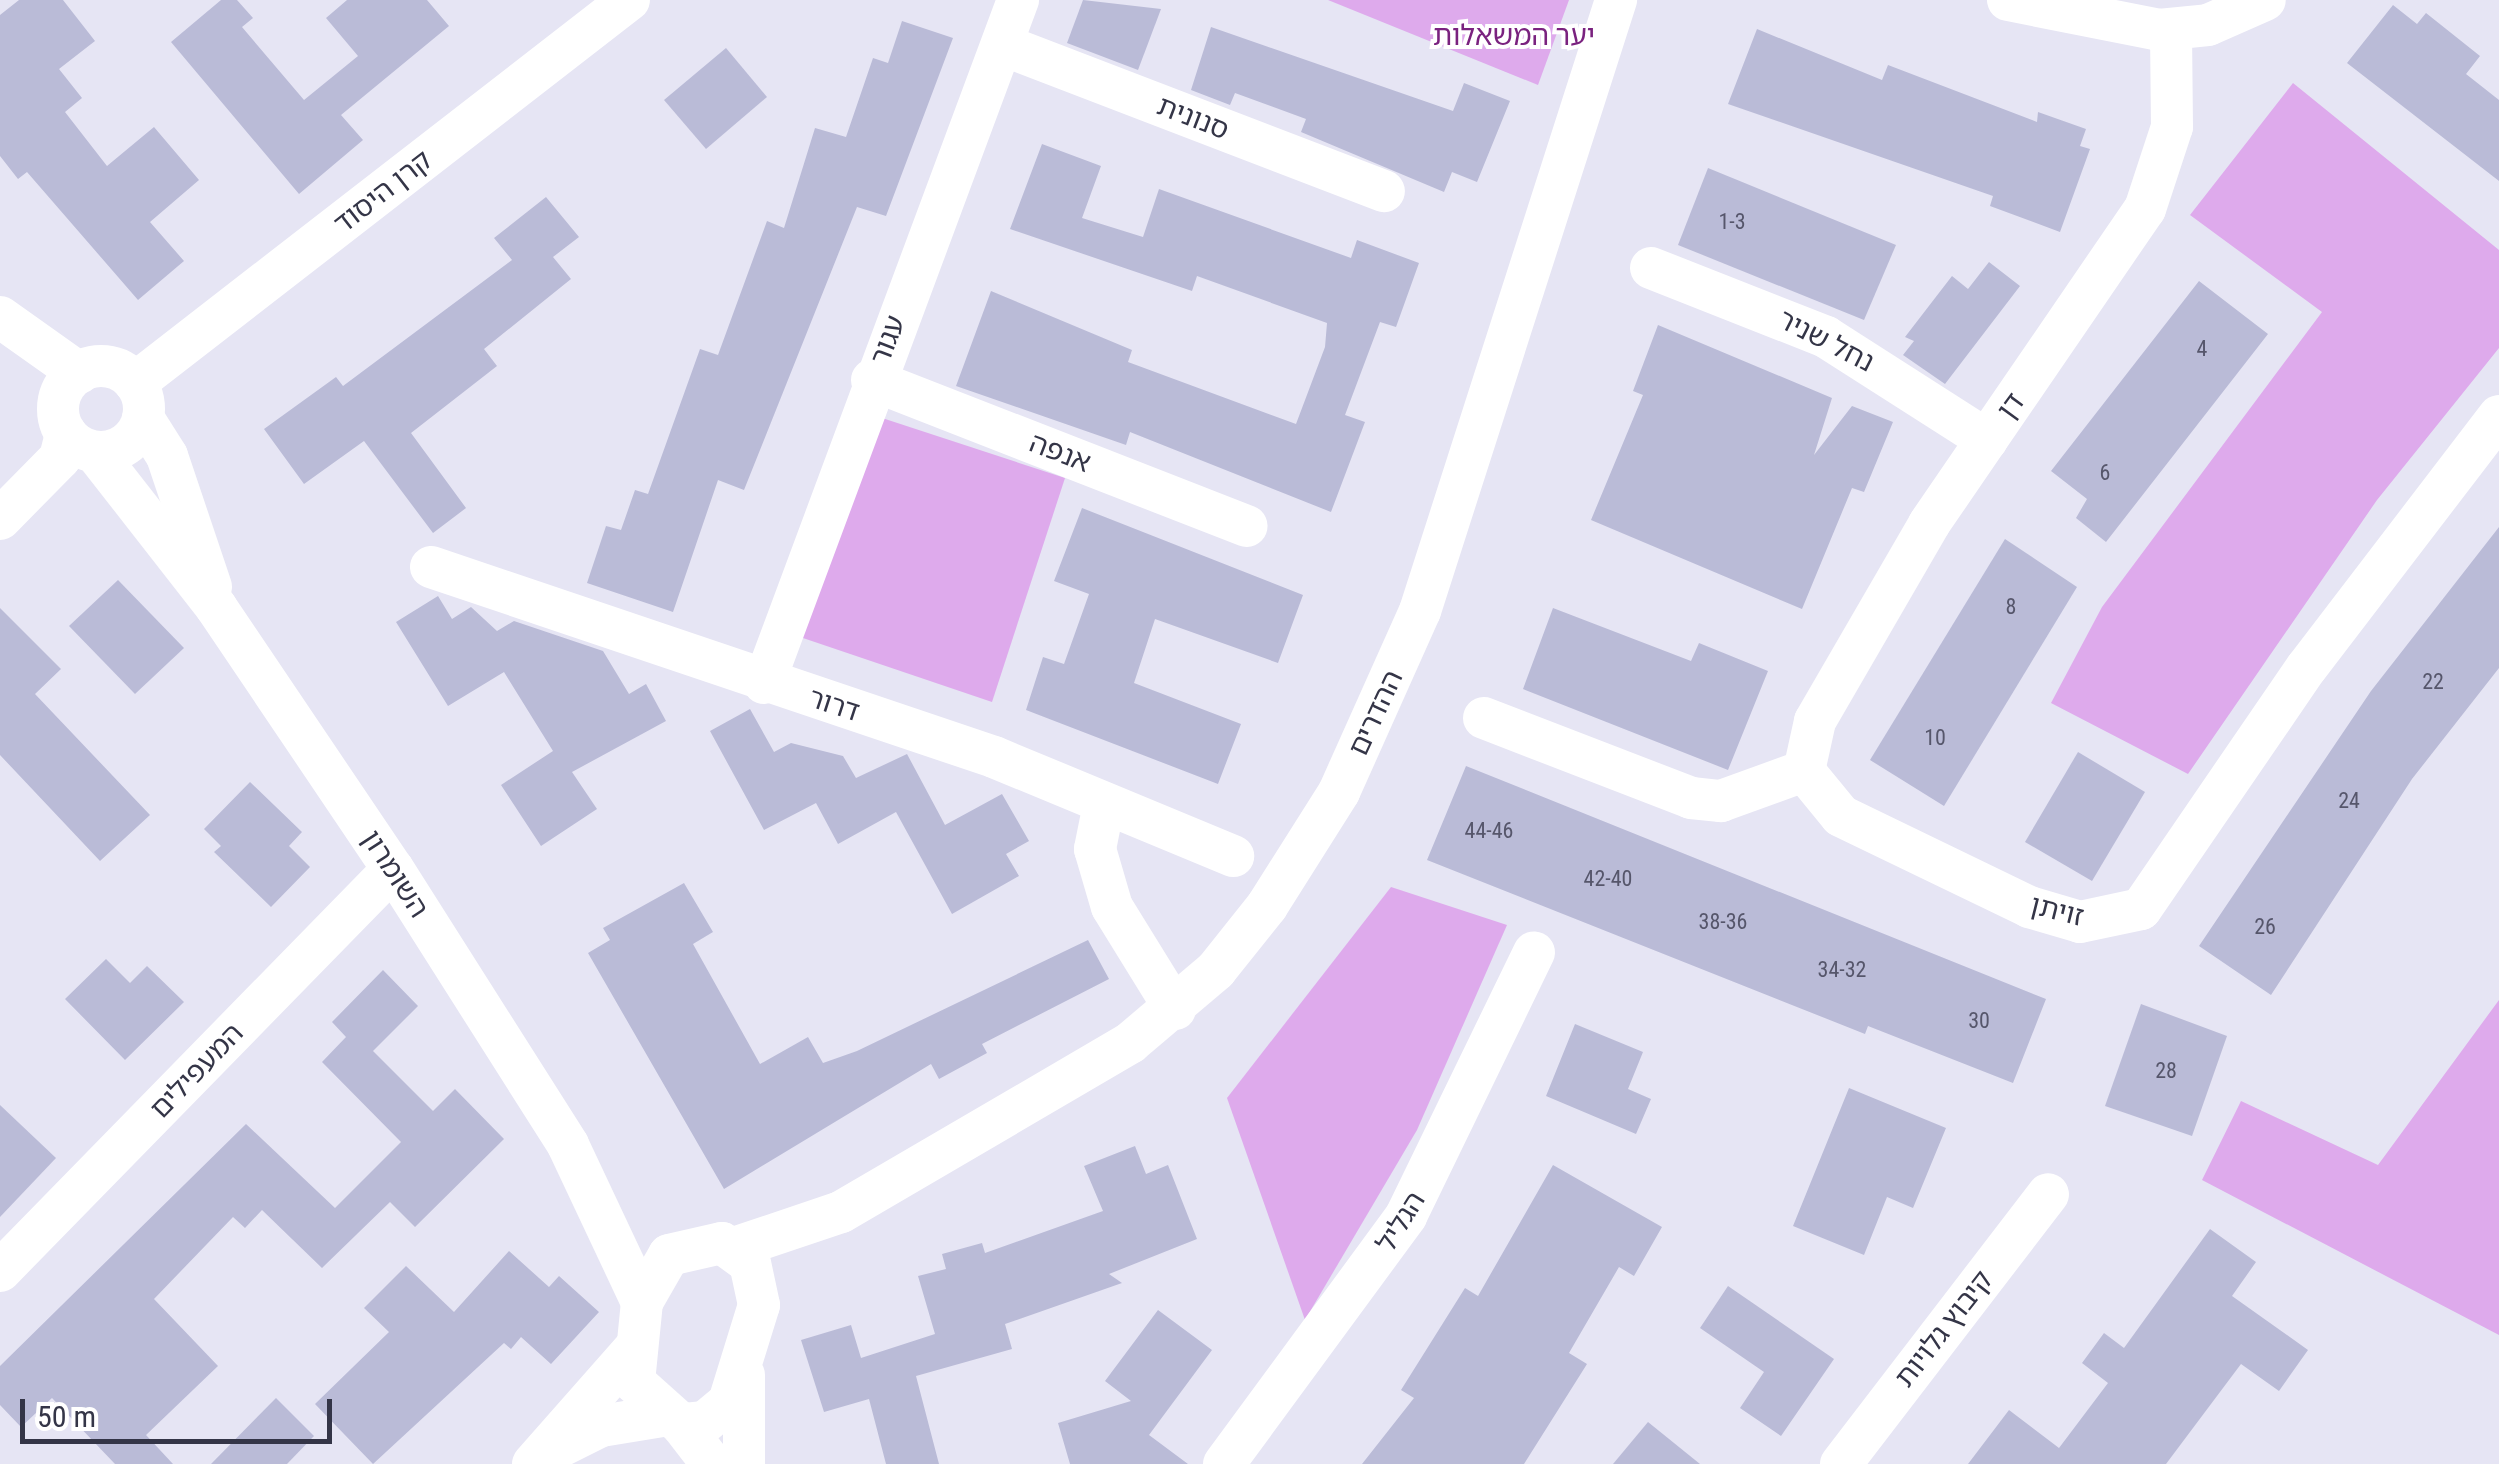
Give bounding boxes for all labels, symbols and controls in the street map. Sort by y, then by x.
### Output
park label: יער המשאלות [1433,19,1595,53]
street label: סנונית [1152,89,1234,147]
street label: קרן היסוד [327,143,439,241]
house number: 1-3 [1718,209,1746,235]
street label: נחל שניר [1772,303,1880,379]
street label: עגור [863,311,913,369]
house number: 4 [2197,336,2207,362]
street label: דן [1990,386,2032,426]
street label: אנפה [1025,426,1095,480]
house number: 6 [2100,460,2110,486]
house number: 8 [2006,594,2016,620]
street label: ההדרים [1342,665,1410,761]
house number: 22 [2422,669,2444,695]
street label: דרור [804,681,864,729]
house number: 10 [1924,725,1946,751]
house number: 24 [2338,788,2360,814]
house number: 44-46 [1465,818,1513,844]
street label: השומרון [354,824,436,924]
house number: 42-40 [1584,866,1632,892]
street label: זויתן [2027,888,2087,934]
house number: 38-36 [1699,909,1747,935]
house number: 26 [2254,914,2276,940]
house number: 34-32 [1818,957,1866,983]
house number: 30 [1968,1008,1990,1034]
street label: המעפילים [144,1017,250,1125]
house number: 28 [2155,1058,2177,1084]
street label: הגליל [1370,1186,1432,1258]
street label: קיבוץ גלויות [1888,1264,2000,1394]
scale bar [25,1379,338,1441]
text: 50 m [37,1399,96,1434]

